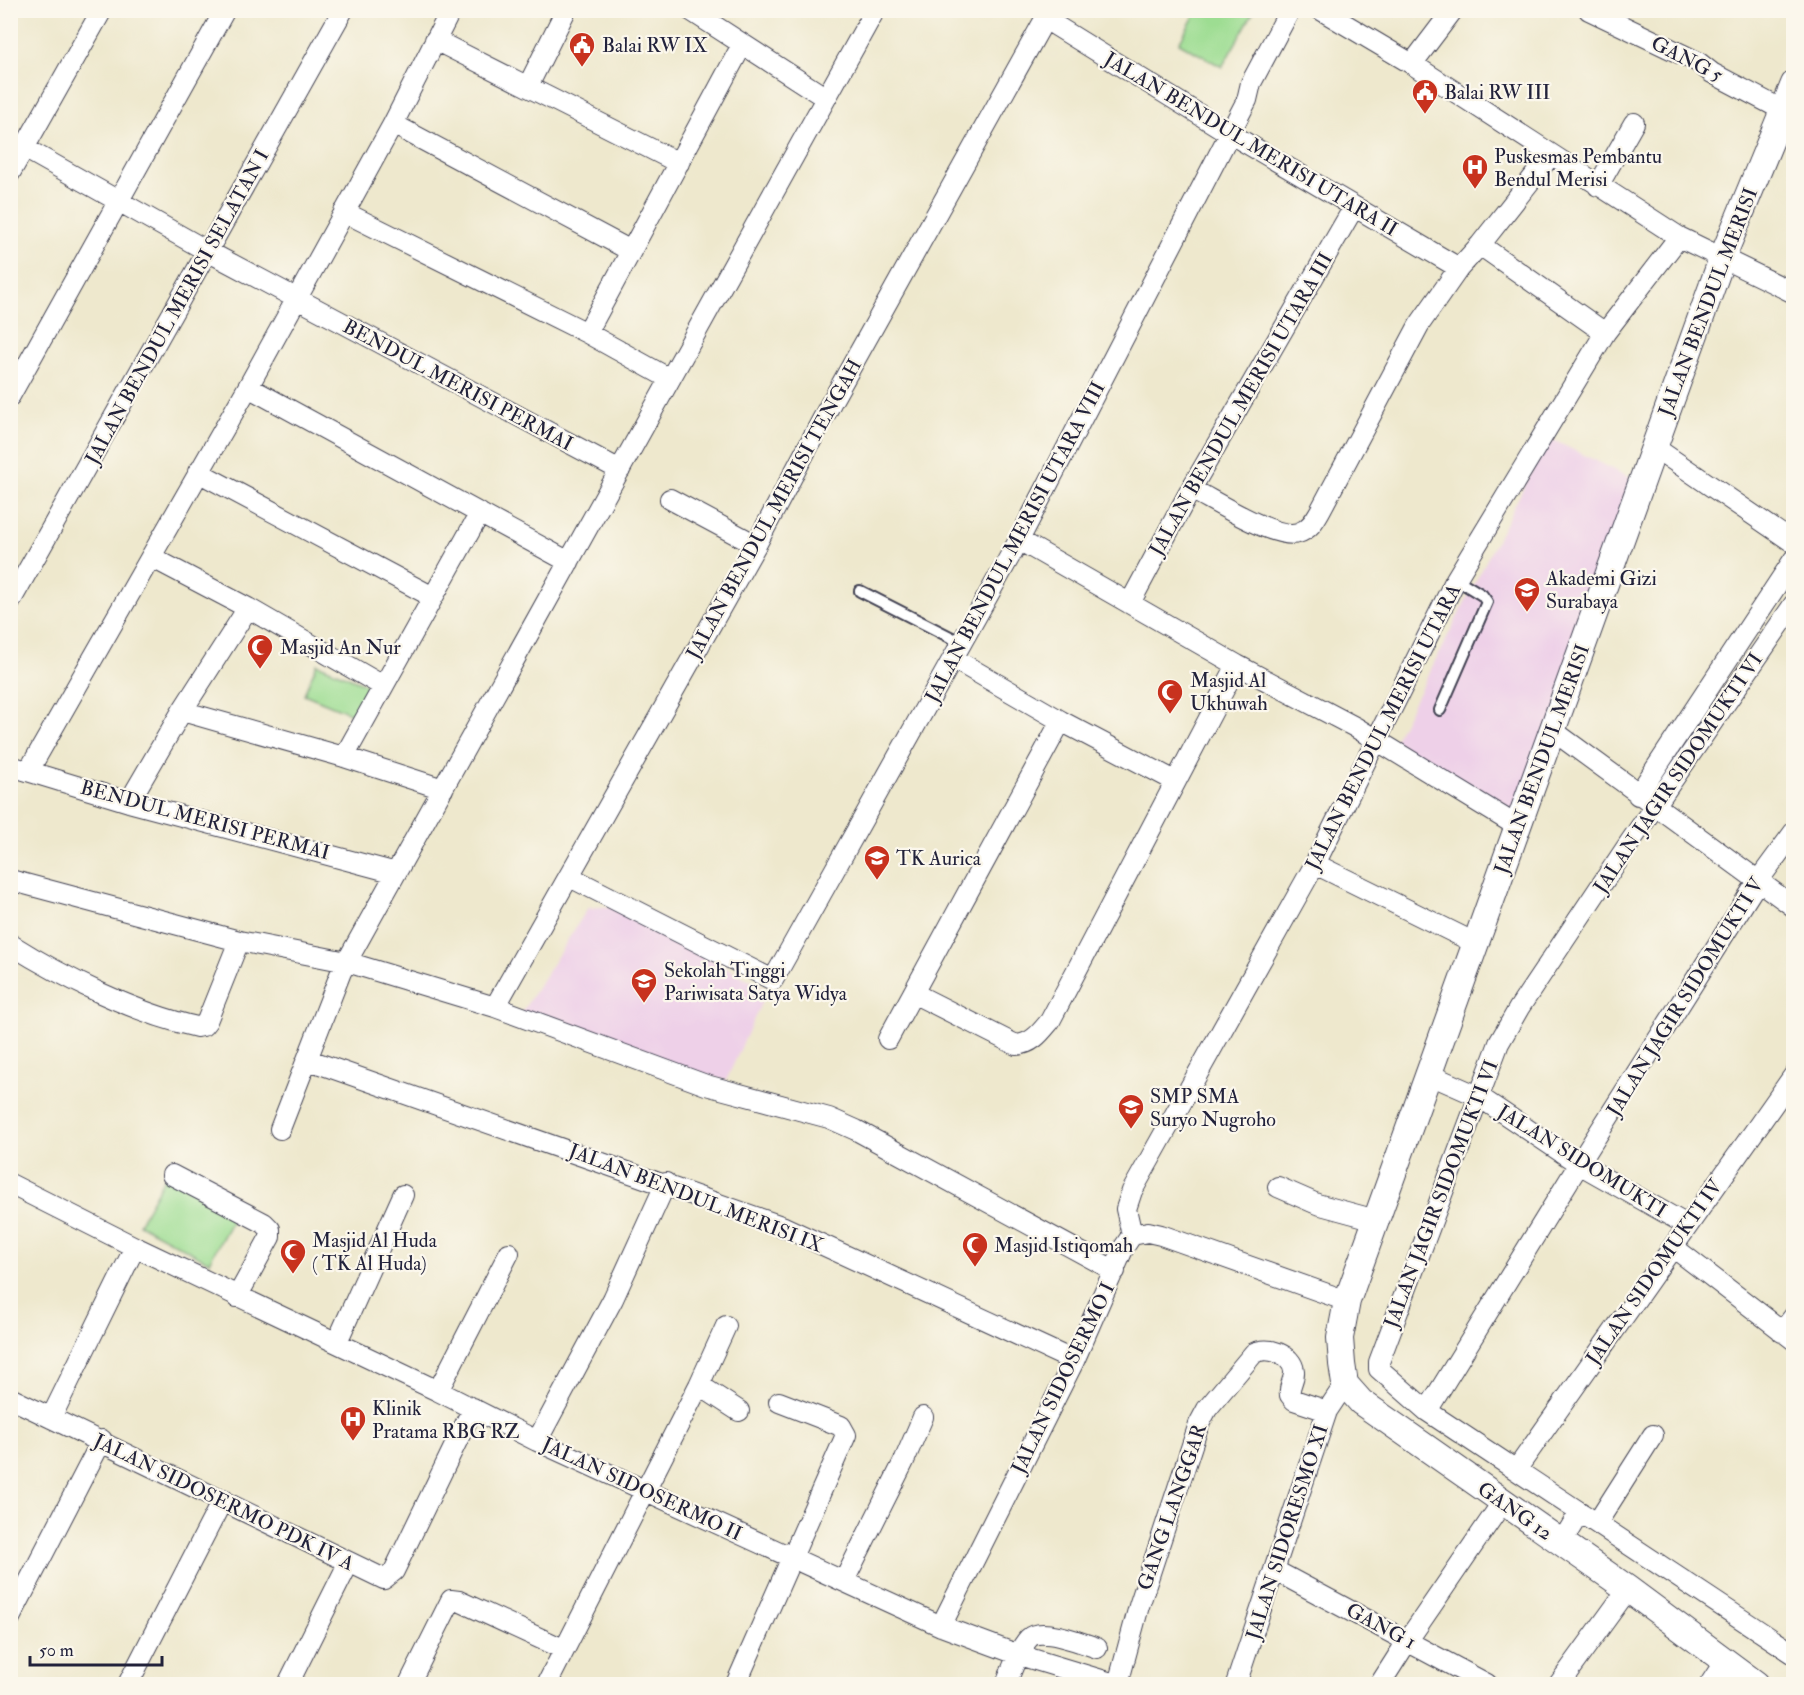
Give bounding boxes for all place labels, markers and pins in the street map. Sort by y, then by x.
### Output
public building icon: Balai RW IX [567,30,597,68]
place label: Balai RW IX [602,33,708,58]
public building icon: Balai RW III [1410,77,1440,115]
place label: Balai RW III [1444,80,1550,105]
place label: Puskesmas Pembantu Bendul Merisi [1494,144,1662,192]
hospital icon: Puskesmas Pembantu Bendul Merisi [1460,152,1490,190]
place label: Akademi Gizi Surabaya [1545,566,1657,614]
school or university icon: Akademi Gizi Surabaya [1512,575,1542,613]
mosque icon: Masjid An Nur [245,632,275,670]
place label: Masjid An Nur [280,635,401,660]
place label: Masjid Al Ukhuwah [1190,668,1268,716]
mosque icon: Masjid Al Ukhuwah [1155,677,1185,715]
school or university icon: TK Aurica [862,843,892,881]
place label: TK Aurica [896,846,982,871]
place label: Sekolah Tinggi Pariwisata Satya Widya [664,958,848,1006]
school or university icon: Sekolah Tinggi Pariwisata Satya Widya [629,966,659,1004]
place label: SMP SMA Suryo Nugroho [1150,1084,1276,1132]
school or university icon: SMP SMA Suryo Nugroho [1116,1092,1146,1130]
place label: Masjid Al Huda ( TK Al Huda) [312,1228,438,1276]
mosque icon: Masjid Istiqomah [960,1230,990,1268]
place label: Masjid Istiqomah [994,1233,1134,1258]
mosque icon: Masjid Al Huda ( TK Al Huda) [278,1237,308,1275]
place label: Klinik Pratama RBG RZ [372,1396,520,1444]
hospital icon: Klinik Pratama RBG RZ [338,1404,368,1442]

